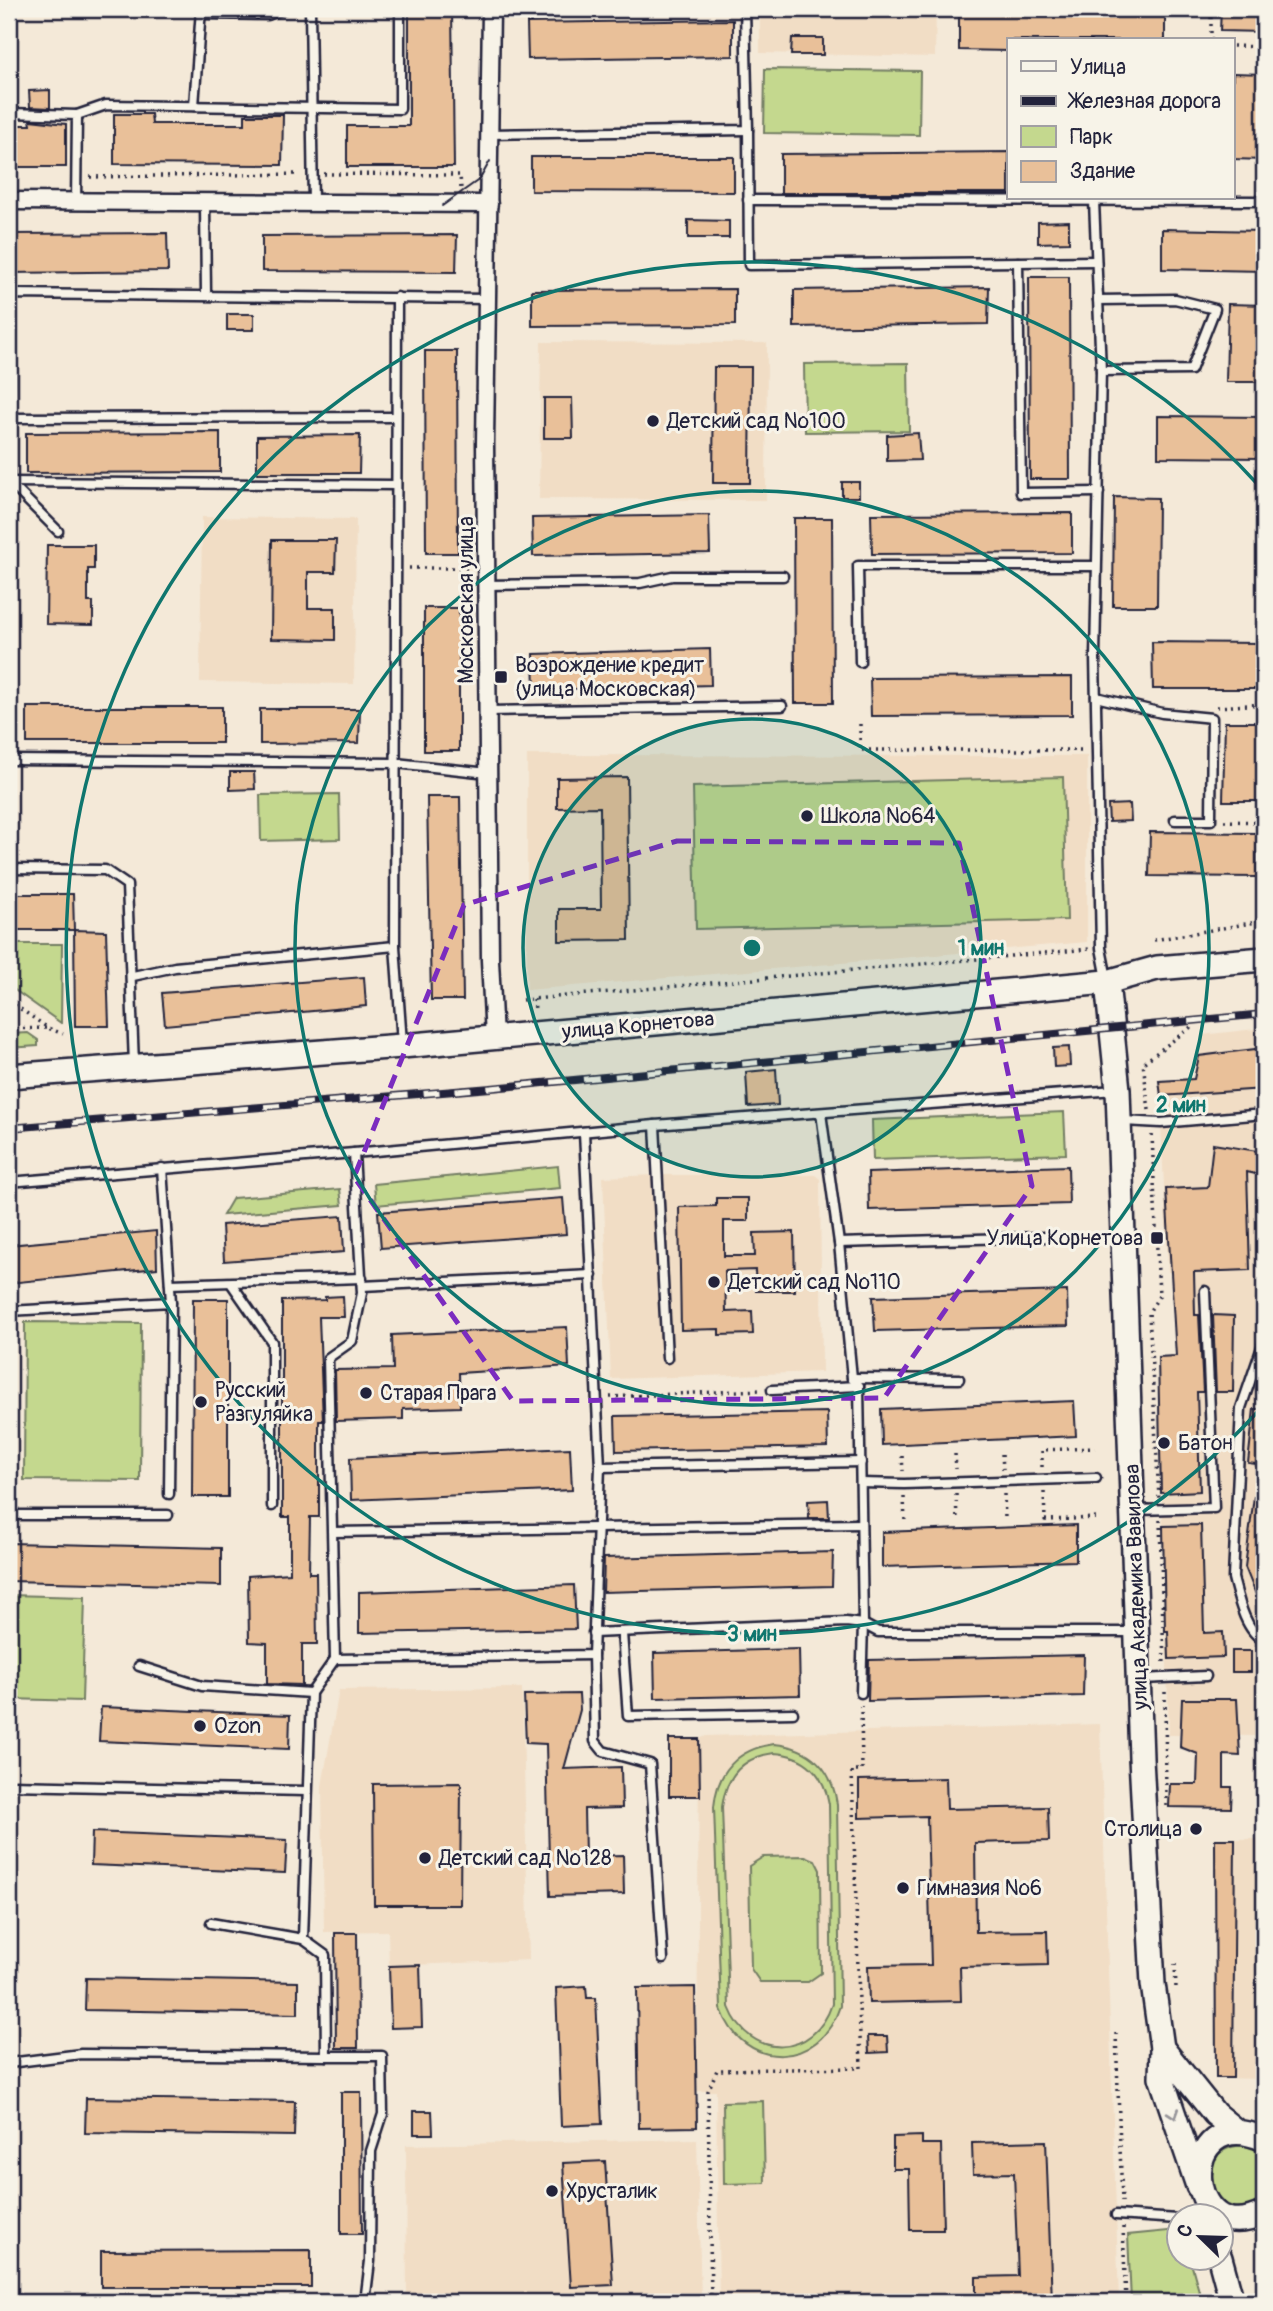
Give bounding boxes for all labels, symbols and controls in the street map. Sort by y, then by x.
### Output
legend [1007,38,1234,200]
text: Улица [1070,54,1126,81]
text: Железная дорога [1067,88,1221,115]
text: Парк [1070,124,1113,151]
text: Здание [1070,158,1136,185]
place label: Детский сад №100 [666,408,846,435]
marker: Детский сад №100 [645,413,661,429]
street label: Московская улица [453,516,480,684]
place label: Возрождение кредит (улица Московская) [515,652,705,703]
marker: Возрождение кредит (улица Московская) [493,669,509,685]
place label: Школа №64 [821,803,936,830]
marker: Школа №64 [799,808,815,824]
text: 1 мин [958,935,1004,962]
centre of rings [740,936,764,960]
street label: улица Корнетова [560,1005,715,1046]
text: 2 мин [1156,1092,1206,1119]
place label: Улица Корнетова [987,1225,1143,1252]
marker: Улица Корнетова [1149,1230,1165,1246]
place label: Детский сад №110 [727,1269,901,1296]
marker: Детский сад №110 [706,1274,722,1290]
place label: Русский Разгуляйка [215,1377,313,1428]
place label: Старая Прага [380,1380,497,1407]
marker: Старая Прага [358,1385,374,1401]
marker: Русский Разгуляйка [193,1394,209,1410]
place label: Батон [1178,1430,1233,1457]
marker: Батон [1156,1435,1172,1451]
street label: улица Академика Вавилова [1119,1464,1154,1711]
text: 3 мин [727,1621,777,1648]
place label: Ozon [214,1713,261,1740]
marker: Ozon [192,1718,208,1734]
place label: Столица [1104,1816,1182,1843]
marker: Столица [1188,1821,1204,1837]
place label: Детский сад №128 [438,1845,612,1872]
marker: Детский сад №128 [417,1850,433,1866]
place label: Гимназия №6 [917,1875,1042,1902]
marker: Гимназия №6 [895,1880,911,1896]
one-way arrow [1166,2108,1180,2120]
place label: Хрусталик [566,2178,658,2205]
marker: Хрусталик [544,2183,560,2199]
north arrow [1164,2202,1234,2272]
text: С [1172,2220,1199,2241]

